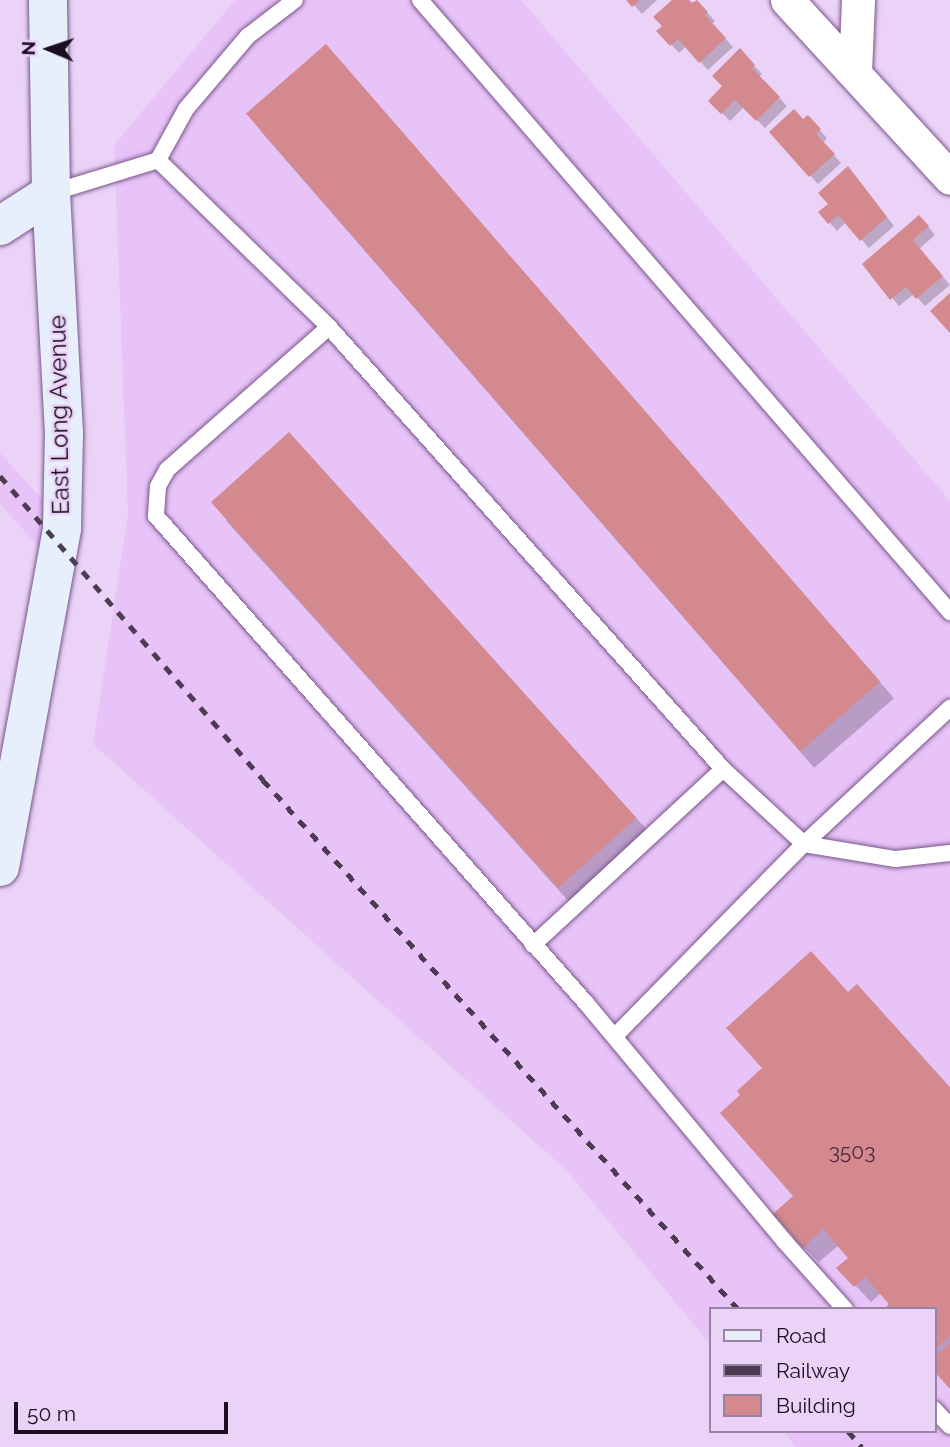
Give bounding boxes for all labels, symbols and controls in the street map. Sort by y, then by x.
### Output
north arrow [14,14,84,84]
text: N [17,41,39,56]
street label: East Long Avenue [43,314,75,516]
house number: 3503 [829,1139,875,1165]
legend [708,1307,936,1433]
text: Road [776,1323,826,1348]
text: Railway [776,1358,850,1383]
scale bar [18,1388,231,1432]
text: Building [776,1393,856,1418]
text: 50 m [27,1401,76,1426]

